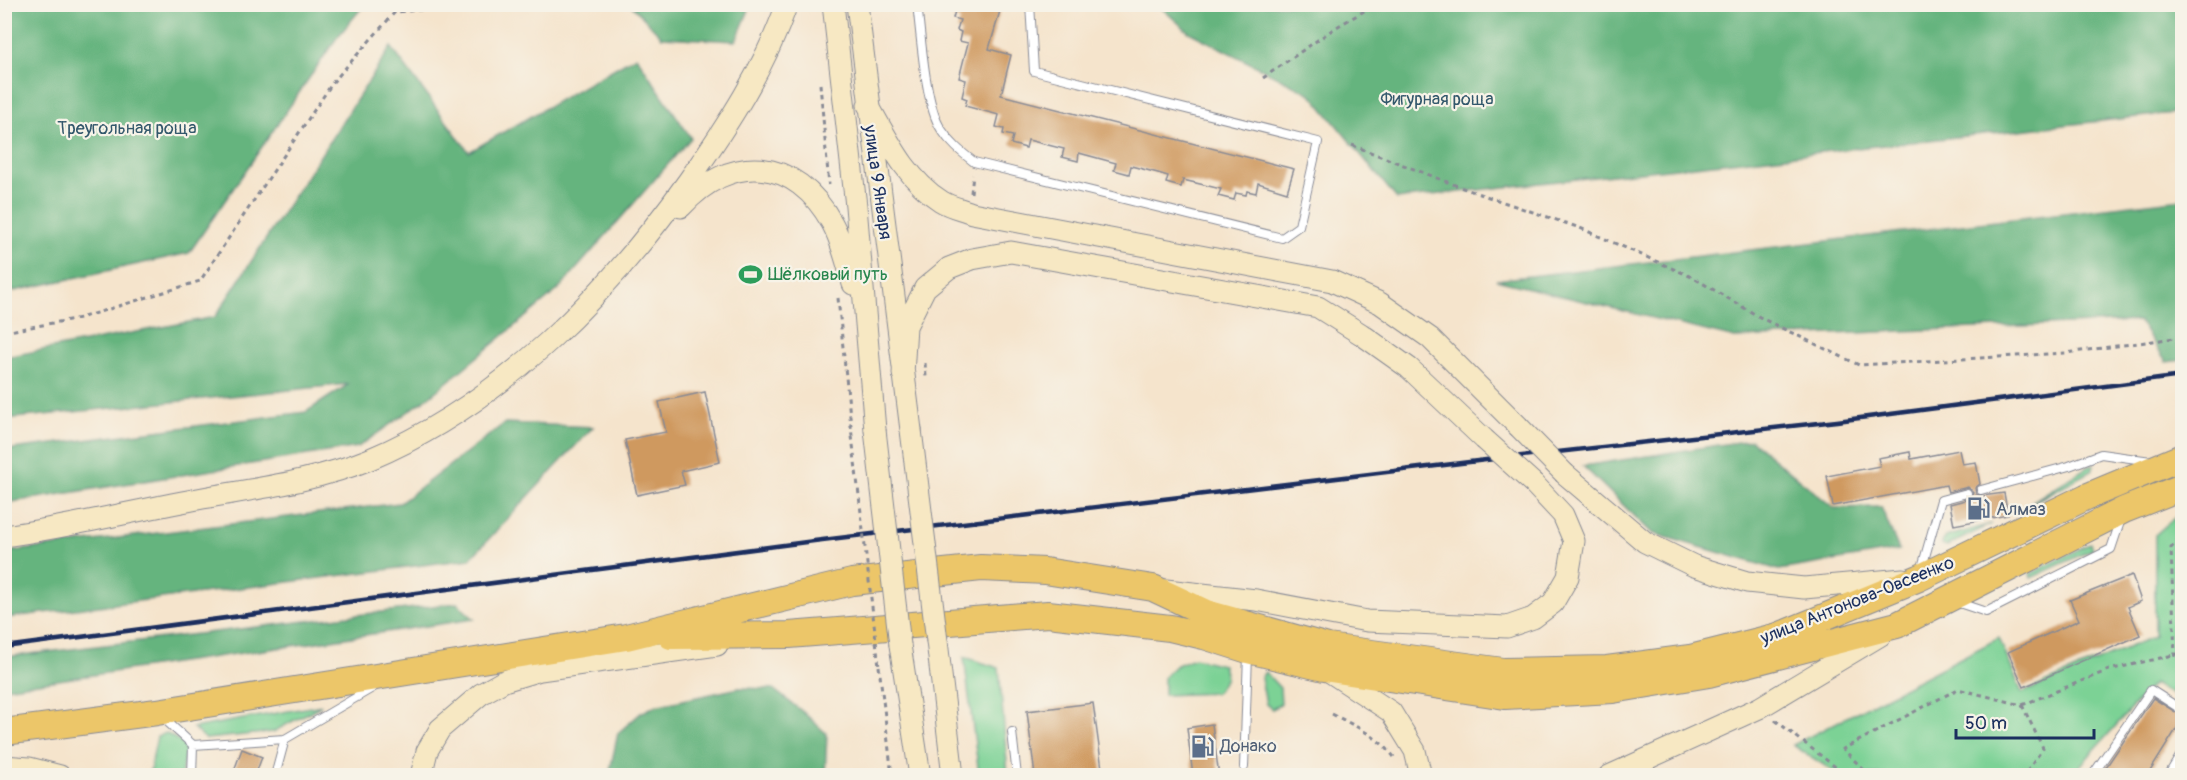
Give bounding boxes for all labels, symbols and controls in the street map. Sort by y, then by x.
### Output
park label: Фигурная роща [1380,88,1494,111]
park label: Треугольная роща [57,117,197,140]
street label: улица 9 Января [858,122,897,241]
sports icon: Шёлковый путь [737,261,763,287]
place label: Шёлковый путь [768,263,888,286]
fuel station icon: Алмаз [1965,496,1991,522]
place label: Алмаз [1996,498,2046,521]
street label: улица Антонова-Овсеенко [1756,551,1958,650]
scale bar [1956,702,2094,740]
text: 50 m [1965,712,2007,735]
fuel station icon: Донако [1189,733,1215,759]
place label: Донако [1219,735,1277,758]

